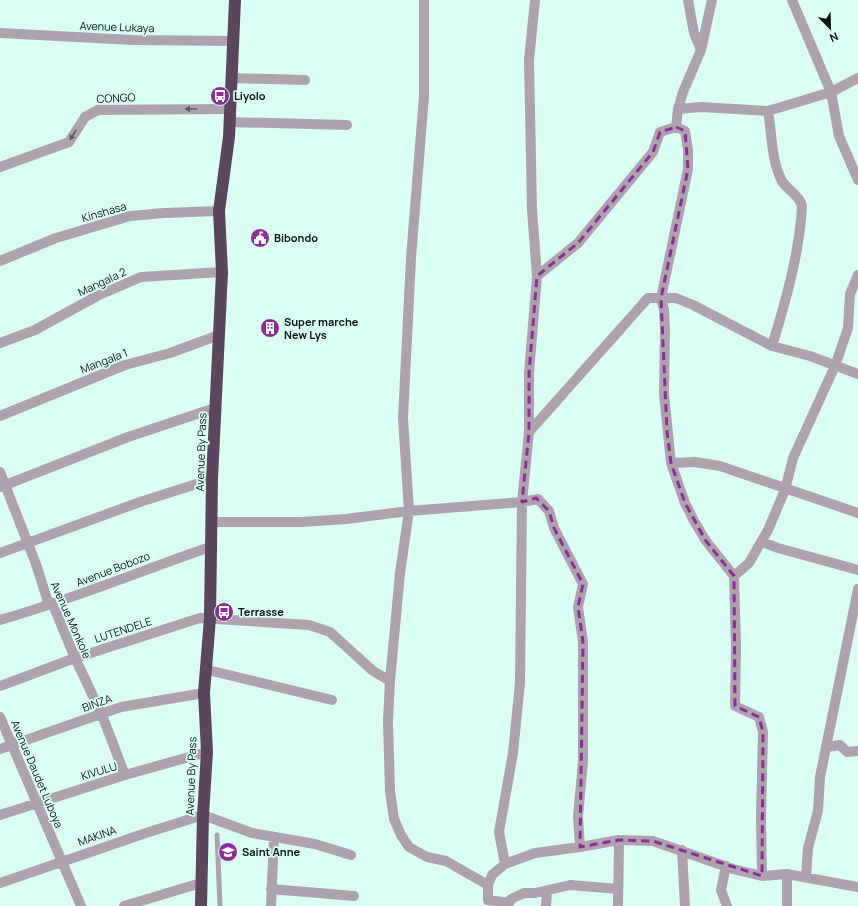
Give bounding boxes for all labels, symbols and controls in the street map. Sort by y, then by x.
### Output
north arrow [810,8,850,48]
street label: Avenue Lukaya [79,18,155,35]
text: N [827,29,841,46]
bus stop icon: Liyolo [209,85,231,107]
place label: Liyolo [234,88,266,103]
street label: CONGO [96,89,136,106]
one-way arrow [184,106,197,112]
one-way arrow [70,129,77,141]
street label: Kinshasa [80,198,128,225]
public building icon: Bibondo [249,227,271,249]
place label: Bibondo [274,230,318,245]
street label: Mangala 2 [75,264,128,299]
place label: Super marche New Lys [284,314,359,342]
building icon: Super marche New Lys [259,317,281,339]
street label: Mangala 1 [78,345,130,376]
street label: Avenue By Pass [192,412,209,492]
street label: Avenue Bobozo [74,547,152,589]
street label: Avenue Monkole [48,579,95,661]
bus stop icon: Terrasse [213,601,235,623]
place label: Terrasse [238,604,284,619]
street label: LUTENDELE [92,613,153,646]
street label: BINZA [80,690,114,715]
street label: Avenue Daudet Luboya [8,717,67,830]
street label: Avenue By Pass [182,736,199,816]
street label: KIVULU [79,758,119,783]
street label: MAKINA [76,822,118,849]
school or university icon: Saint Anne [217,841,239,863]
place label: Saint Anne [242,844,301,859]

